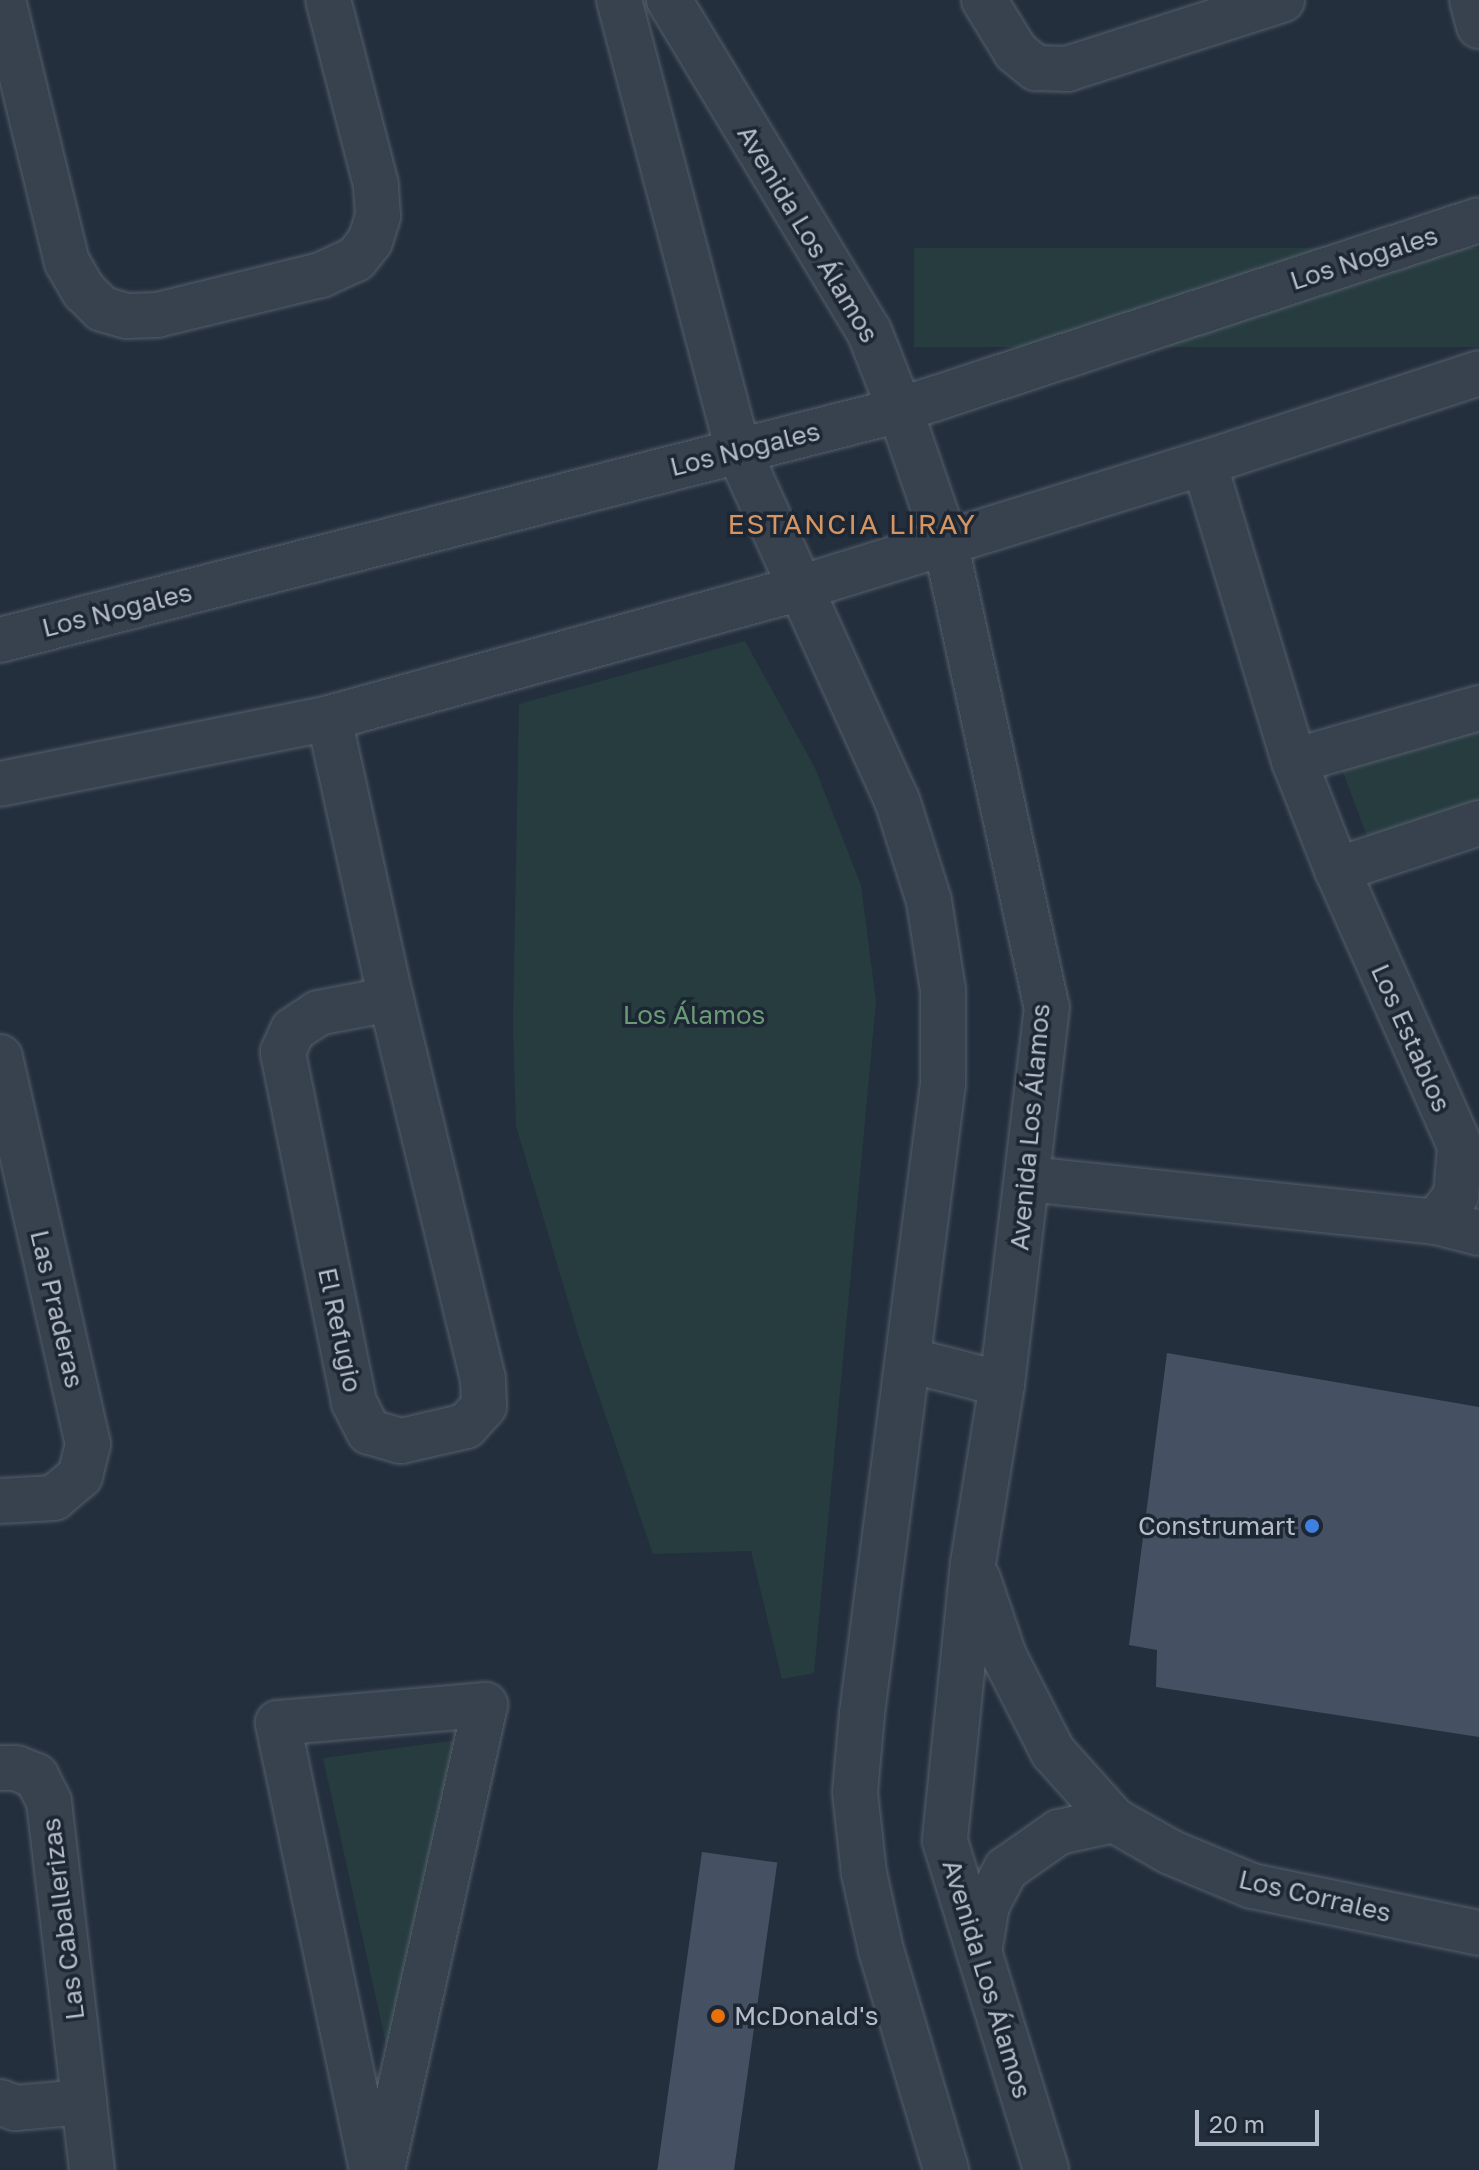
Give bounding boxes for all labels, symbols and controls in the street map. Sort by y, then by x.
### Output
street label: Avenida Los Álamos [731,120,885,348]
street label: Los Nogales [1286,219,1442,297]
street label: Los Nogales [667,415,823,483]
district label: ESTANCIA LIRAY [727,507,977,541]
street label: Los Nogales [39,576,195,644]
street label: Los Establos [1364,959,1458,1117]
park label: Los Álamos [623,999,765,1031]
street label: Avenida Los Álamos [1004,1002,1056,1252]
street label: Las Praderas [24,1227,90,1391]
street label: El Refugio [312,1265,368,1395]
place label: Construmart [1138,1510,1296,1542]
marker: Construmart [1303,1517,1321,1535]
street label: Las Caballerizas [35,1816,91,2022]
street label: Avenida Los Álamos [936,1856,1038,2102]
street label: Los Corrales [1236,1863,1394,1929]
place label: McDonald's [734,2000,879,2032]
marker: McDonald's [709,2007,727,2025]
scale bar [1199,2094,1323,2144]
text: 20 m [1209,2109,1265,2138]

